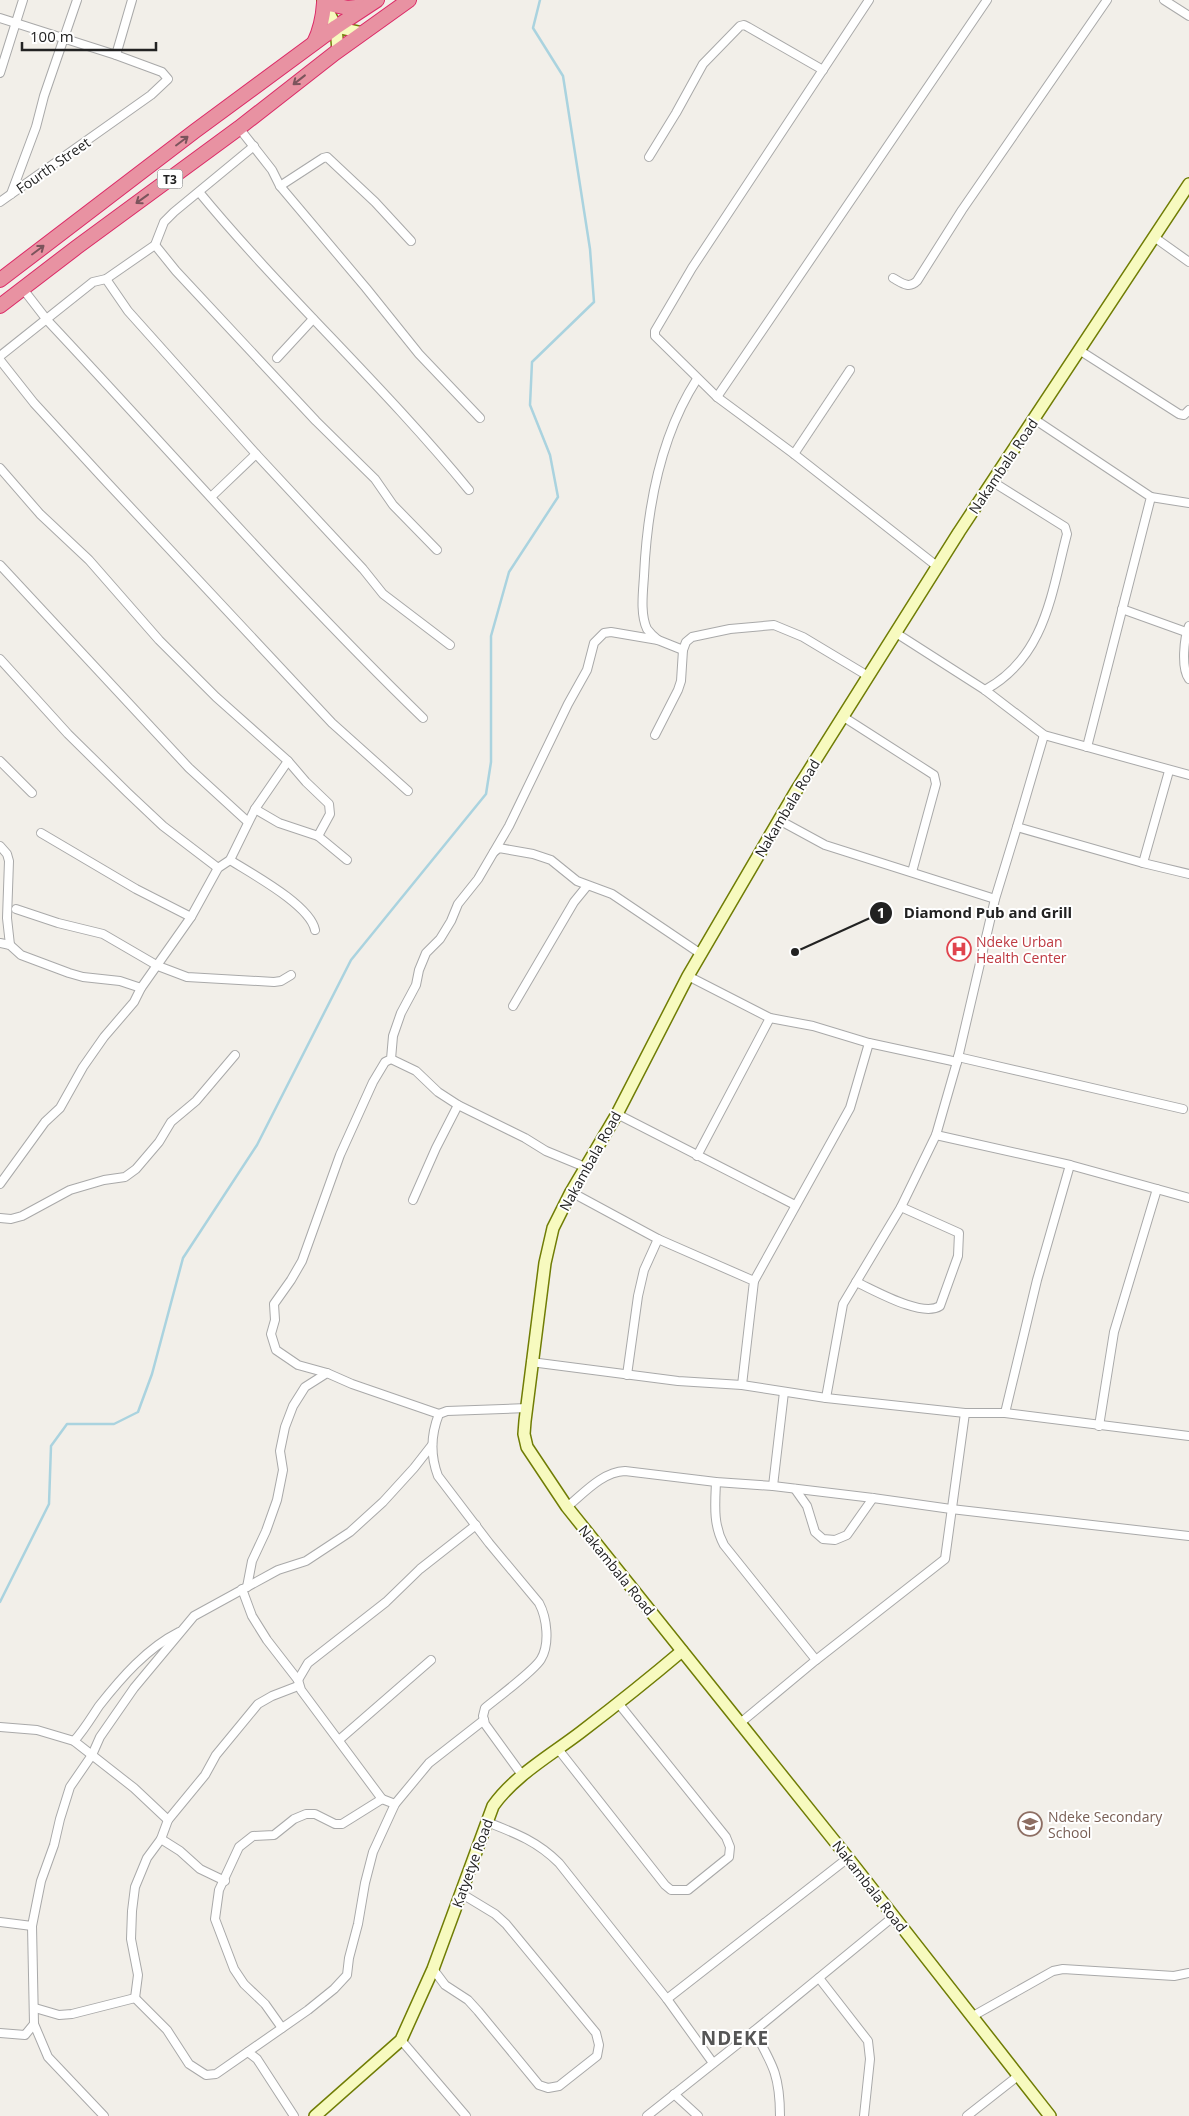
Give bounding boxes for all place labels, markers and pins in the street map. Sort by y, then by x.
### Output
callout: Diamond Pub and Grill [868,898,1082,928]
place label: Ndeke Urban Health Center [976,932,1067,967]
hospital icon: Ndeke Urban Health Center [946,936,972,962]
place label: Ndeke Secondary School [1048,1807,1163,1842]
school or university icon: Ndeke Secondary School [1017,1811,1043,1837]

